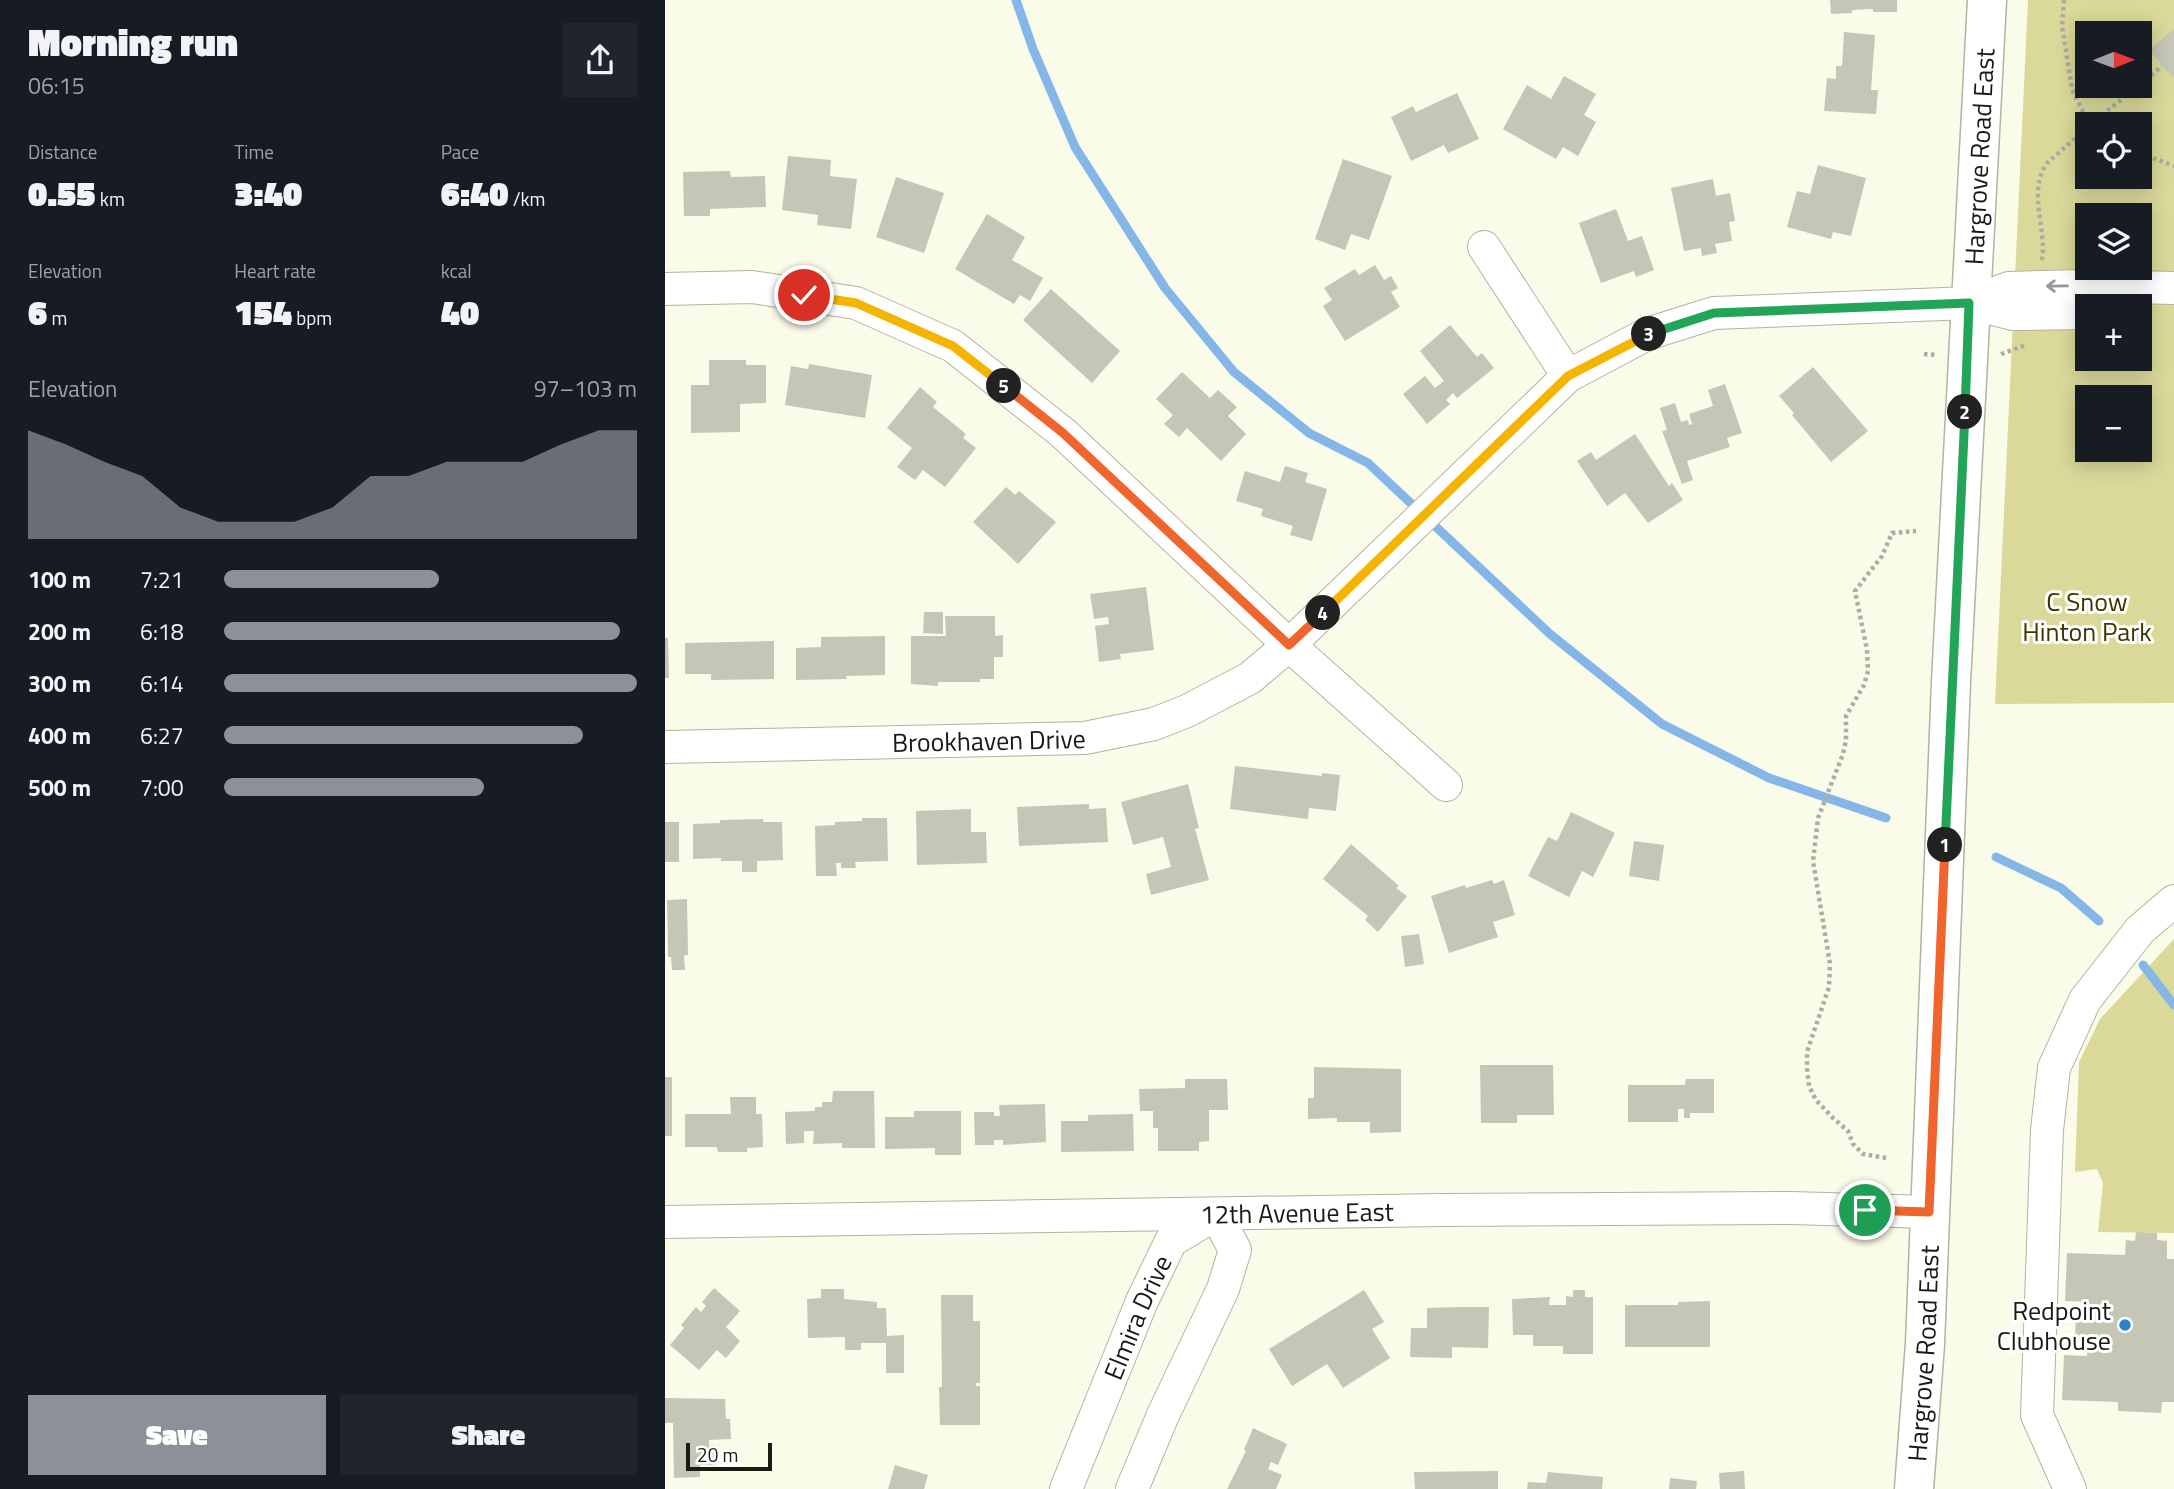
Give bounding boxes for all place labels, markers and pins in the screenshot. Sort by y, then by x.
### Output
pin [774,265,834,325]
pin: 3 [1632,316,1667,352]
pin: 5 [987,368,1021,404]
pin: 2 [1947,394,1983,430]
pin: 4 [1305,596,1341,630]
pin: 1 [1927,828,1963,862]
pin [1835,1180,1895,1240]
place label: Redpoint Clubhouse [1997,1291,2111,1360]
marker: Redpoint Clubhouse [2117,1317,2133,1333]

